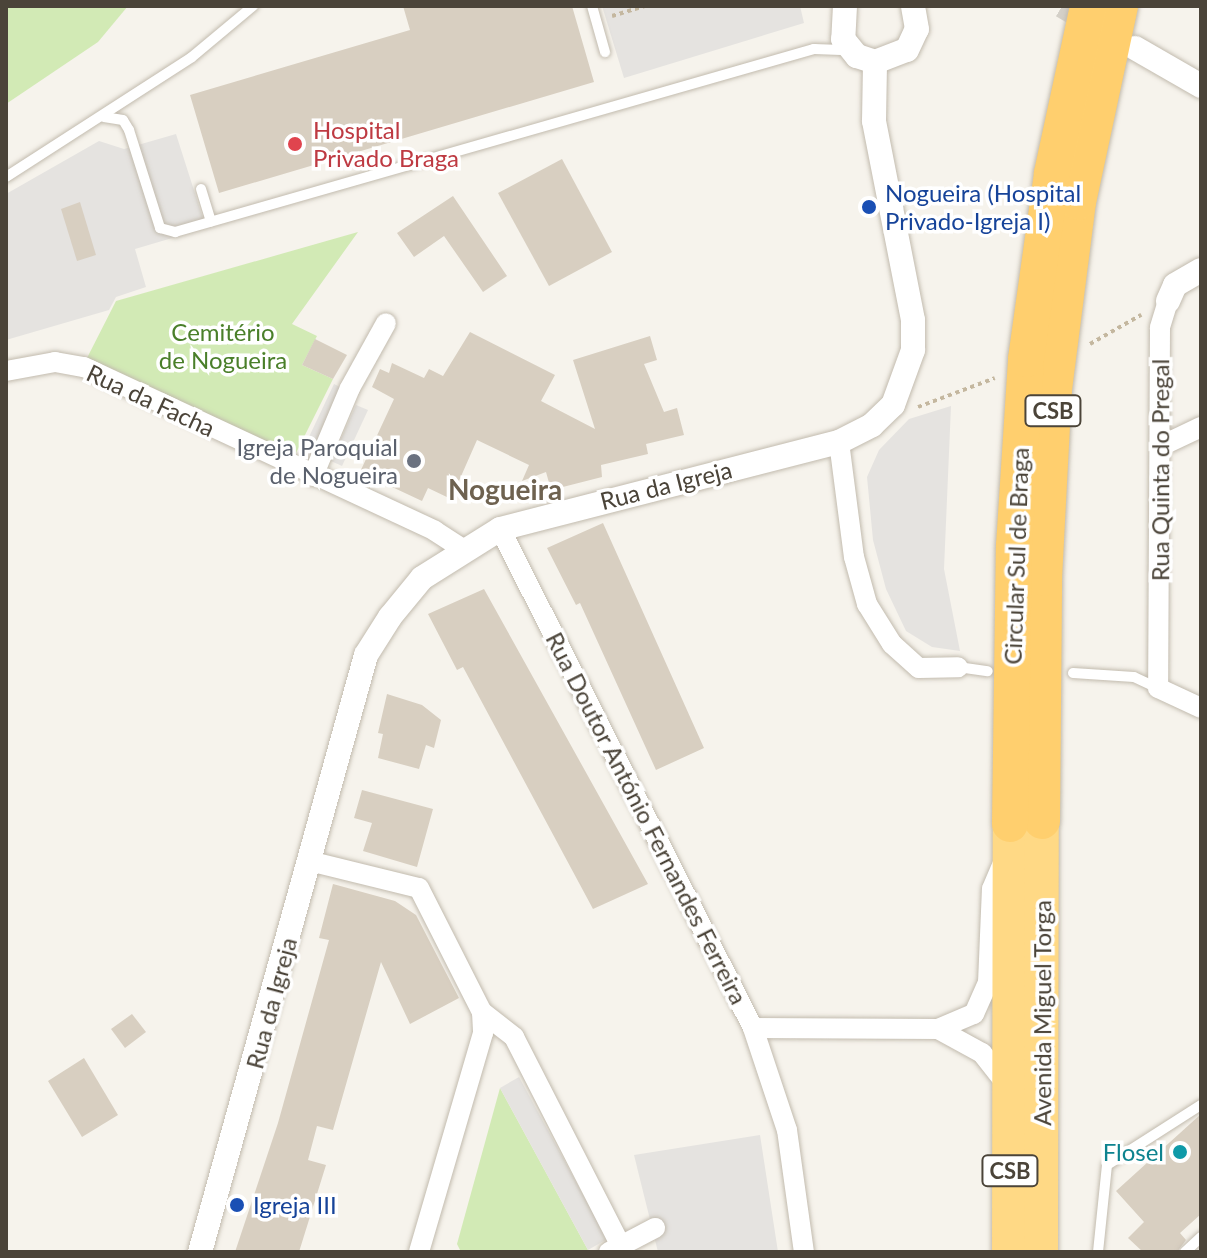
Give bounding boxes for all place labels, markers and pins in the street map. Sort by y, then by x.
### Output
place label: Hospital Privado Braga [313,116,459,172]
marker: Hospital Privado Braga [284,133,306,155]
place label: Nogueira (Hospital Privado-Igreja I) [885,179,1081,235]
marker: Nogueira (Hospital Privado-Igreja I) [860,198,878,216]
place label: Igreja Paroquial de Nogueira [236,433,398,489]
marker: Igreja Paroquial de Nogueira [405,452,423,470]
place label: Flosel [1103,1138,1164,1166]
marker: Flosel [1171,1143,1189,1161]
place label: Igreja III [253,1191,337,1219]
marker: Igreja III [228,1196,246,1214]

